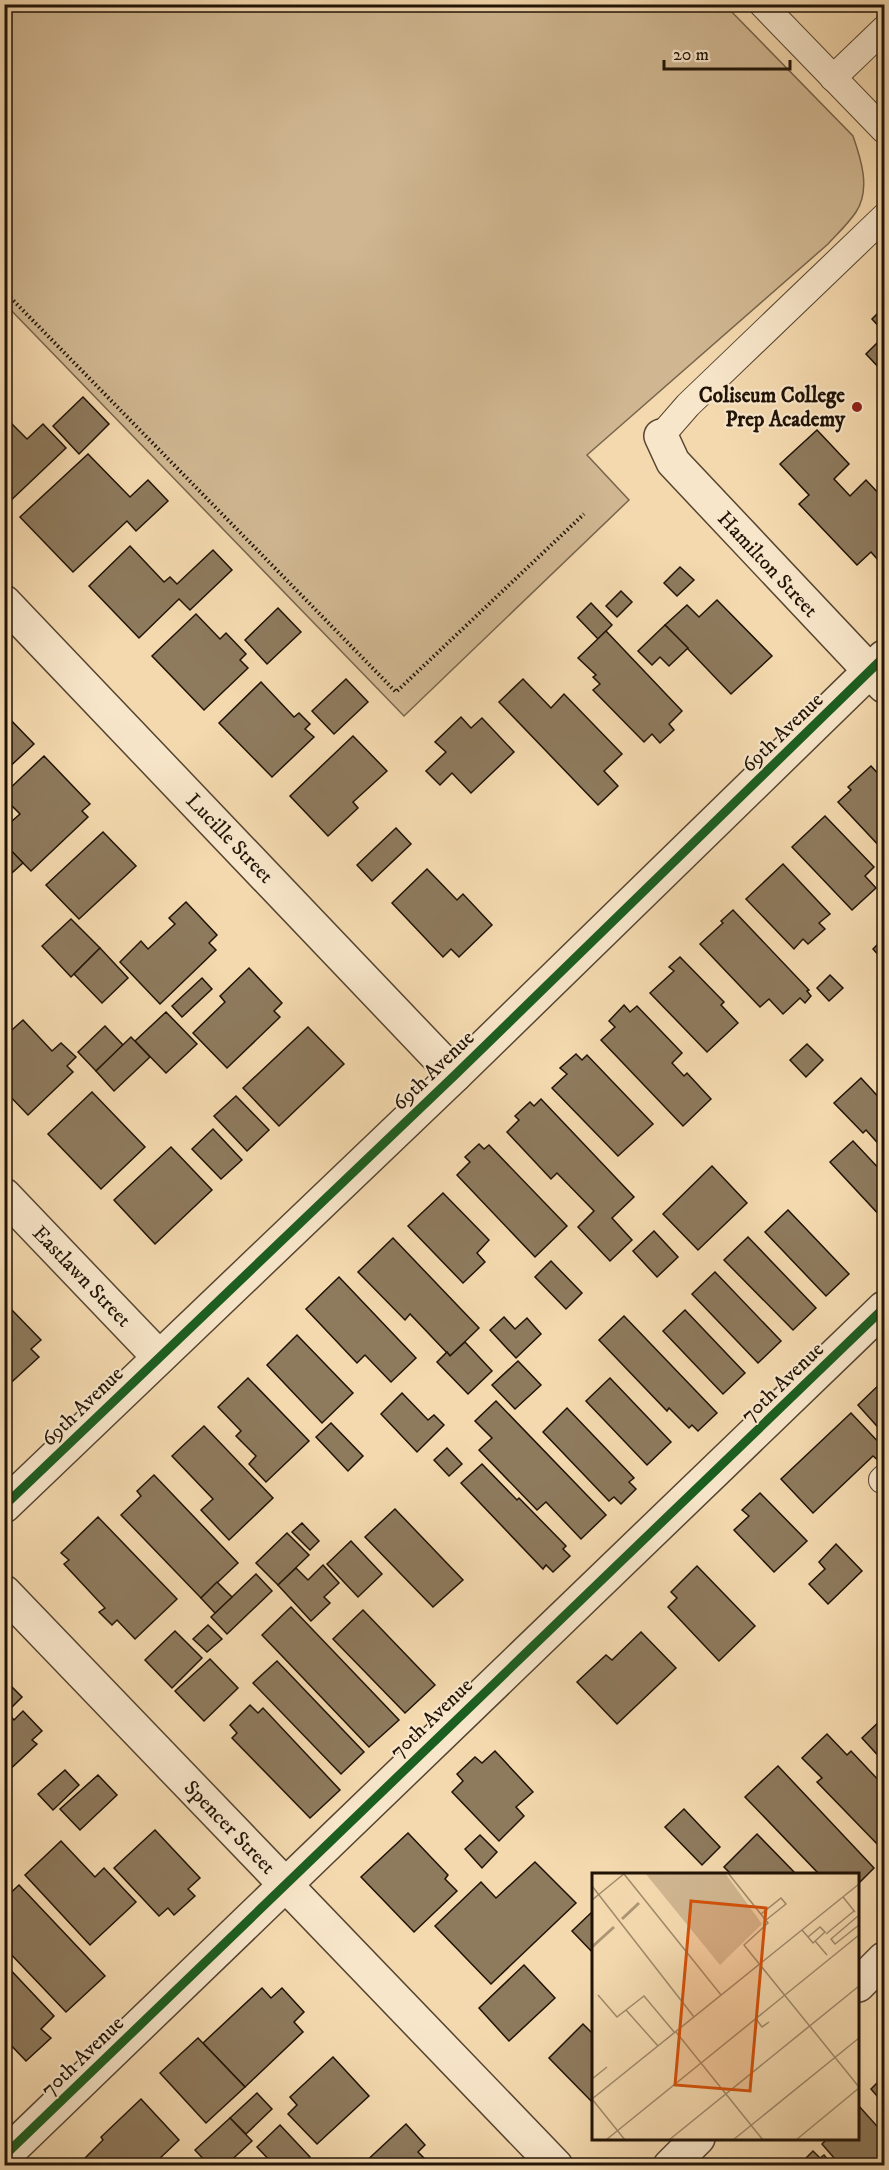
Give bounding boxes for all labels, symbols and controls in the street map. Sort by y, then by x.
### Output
scale bar [664,33,790,71]
text: 20 m [673,44,709,66]
place label: Coliseum College Prep Academy [699,383,846,433]
marker: Coliseum College Prep Academy [850,400,864,414]
street label: Hamilton Street [711,506,823,624]
street label: 69th Avenue [736,687,829,778]
street label: Lucille Street [180,788,279,889]
street label: 69th Avenue [387,1025,480,1116]
street label: Eastlawn Street [26,1220,136,1333]
street label: 70th Avenue [736,1337,830,1429]
street label: 69th Avenue [36,1361,129,1452]
street label: 70th Avenue [385,1673,479,1765]
street label: Spencer Street [178,1775,281,1880]
inset map [592,1873,859,2140]
street label: 70th Avenue [36,2011,130,2103]

